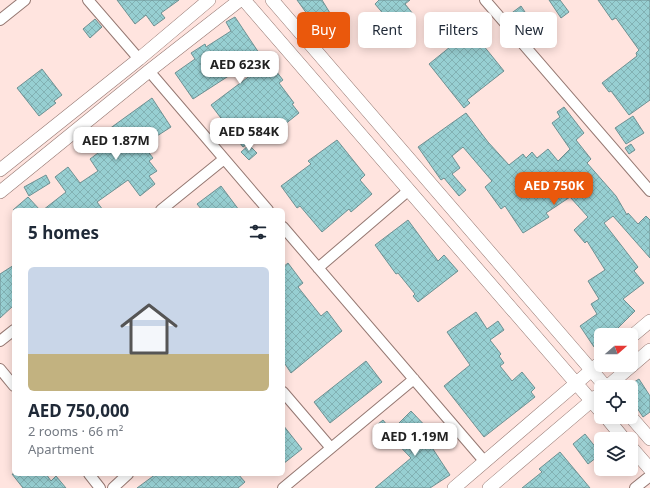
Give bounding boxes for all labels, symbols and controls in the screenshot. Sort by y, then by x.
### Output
chip: Buy [297,12,350,48]
chip: Rent [358,12,416,48]
chip: Filters [424,12,492,48]
chip: New [500,12,557,48]
pin: AED 623K [199,51,281,85]
text: AED 623K [210,55,270,73]
pin: AED 584K [208,118,290,152]
text: AED 584K [219,122,279,140]
pin: AED 1.87M [70,127,162,161]
text: AED 1.87M [82,131,150,149]
pin: AED 750K [513,172,595,206]
text: AED 750K [524,176,584,194]
text: 5 homes [28,221,99,244]
icon: filters [247,221,269,243]
icon: home [113,293,185,365]
north arrow [594,328,638,372]
map controls [594,328,638,476]
button: locate [594,380,638,424]
text: AED 750,000 [28,399,129,422]
text: 2 rooms · 66 m² [28,422,123,440]
pin: AED 1.19M [369,423,461,457]
text: AED 1.19M [381,427,449,445]
button: layers [594,432,638,476]
text: Apartment [28,440,94,458]

